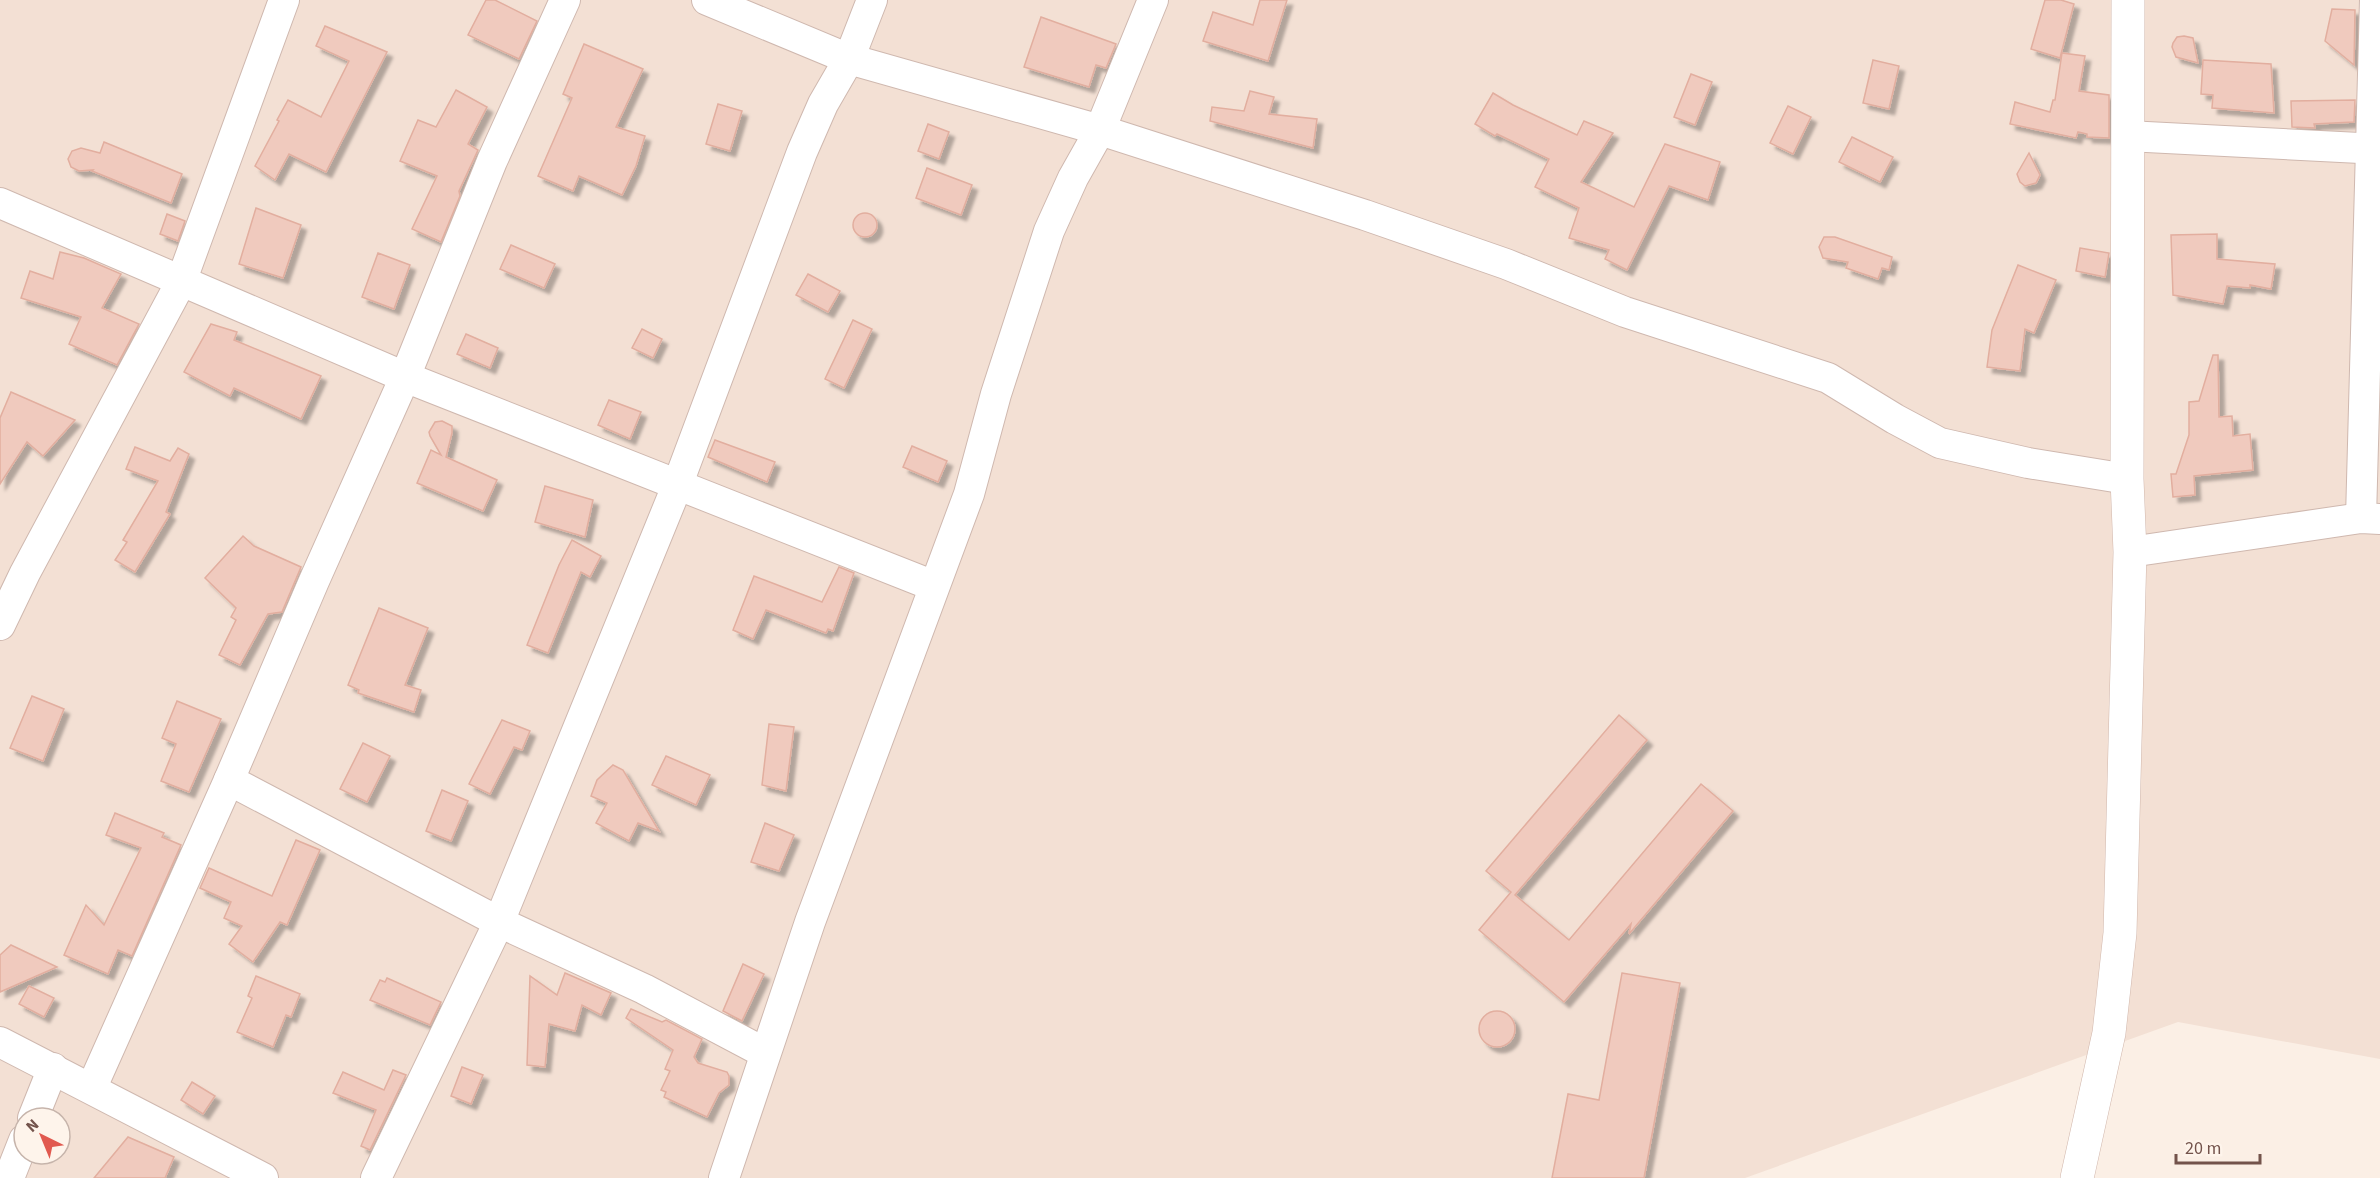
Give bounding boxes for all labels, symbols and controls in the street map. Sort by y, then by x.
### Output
north arrow [12,1106,72,1166]
text: N [21,1114,44,1137]
scale bar [2176,1127,2260,1165]
text: 20 m [2185,1136,2221,1161]

